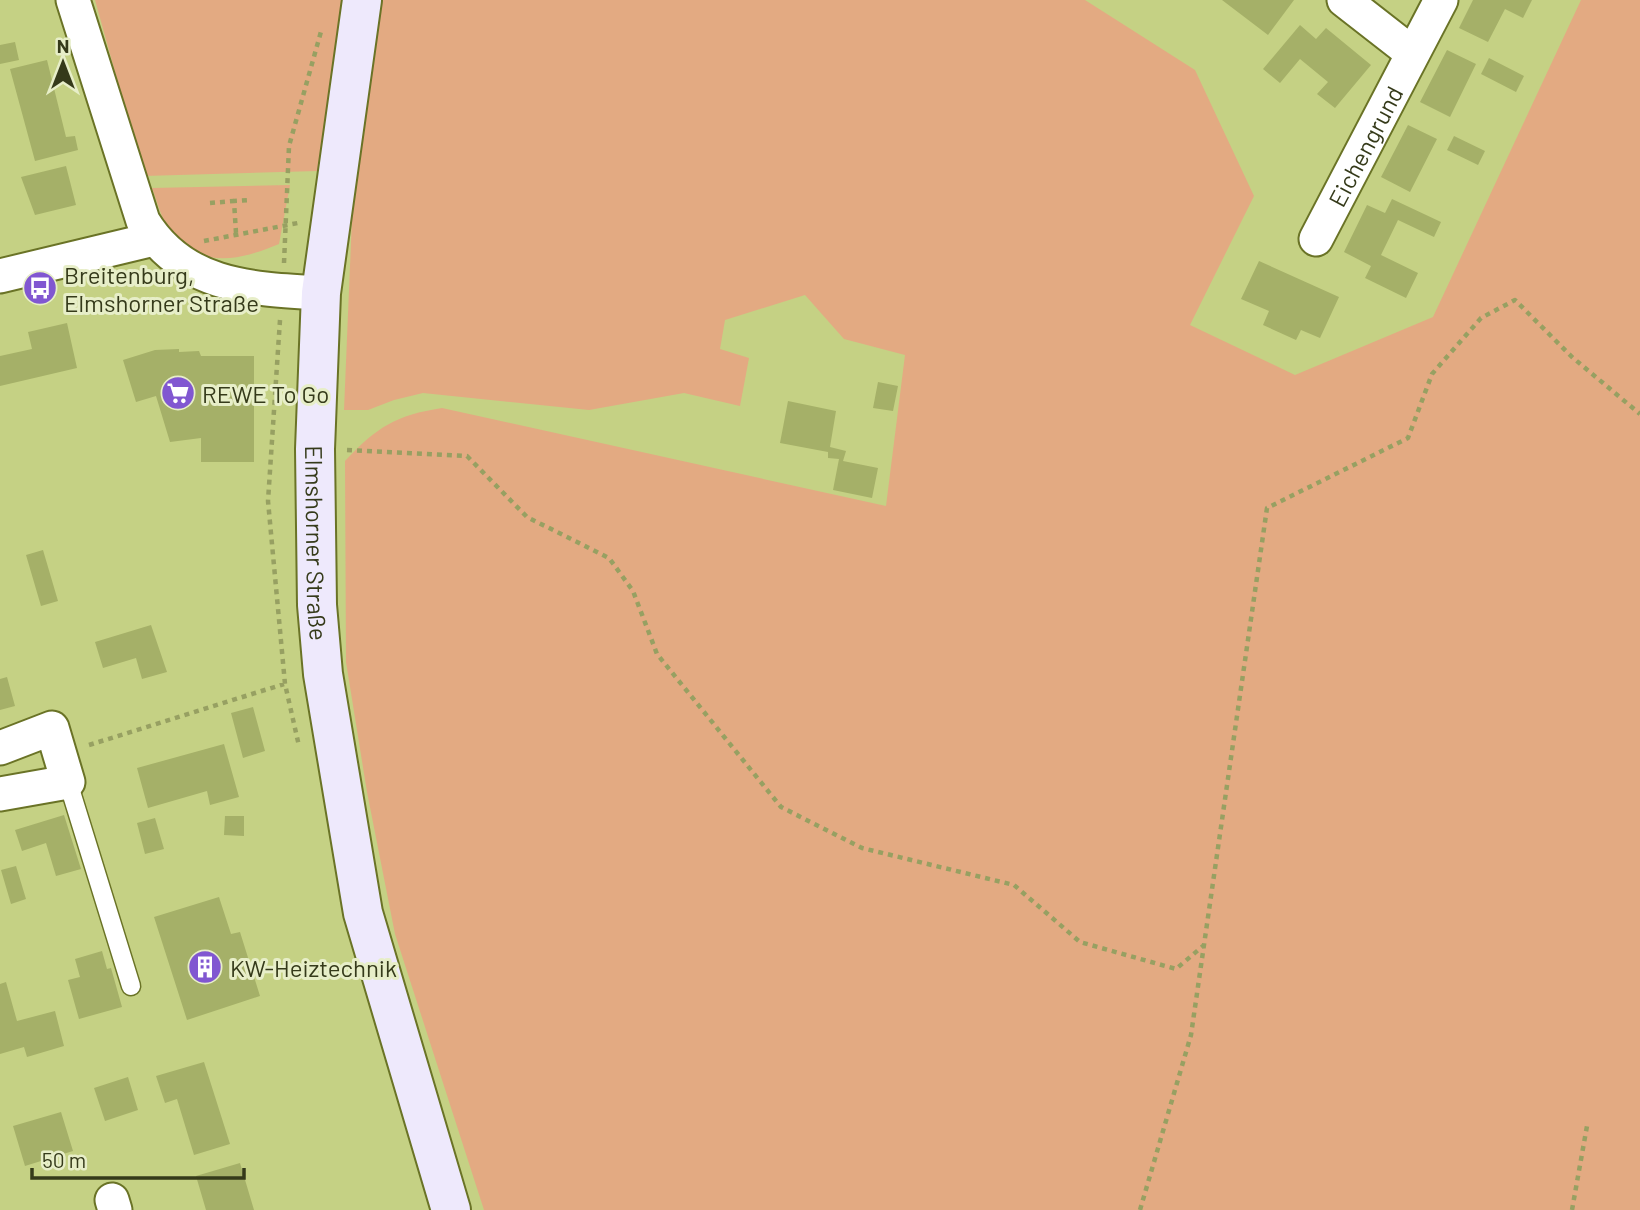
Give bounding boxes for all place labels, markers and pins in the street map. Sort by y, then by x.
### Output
place label: Breitenburg, Elmshorner Straße [64,260,259,317]
bus stop icon: Breitenburg, Elmshorner Straße [21,269,59,307]
supermarket icon: REWE To Go [159,374,197,412]
place label: REWE To Go [202,379,329,408]
building icon: KW-Heiztechnik [186,948,224,986]
place label: KW-Heiztechnik [230,953,397,982]

